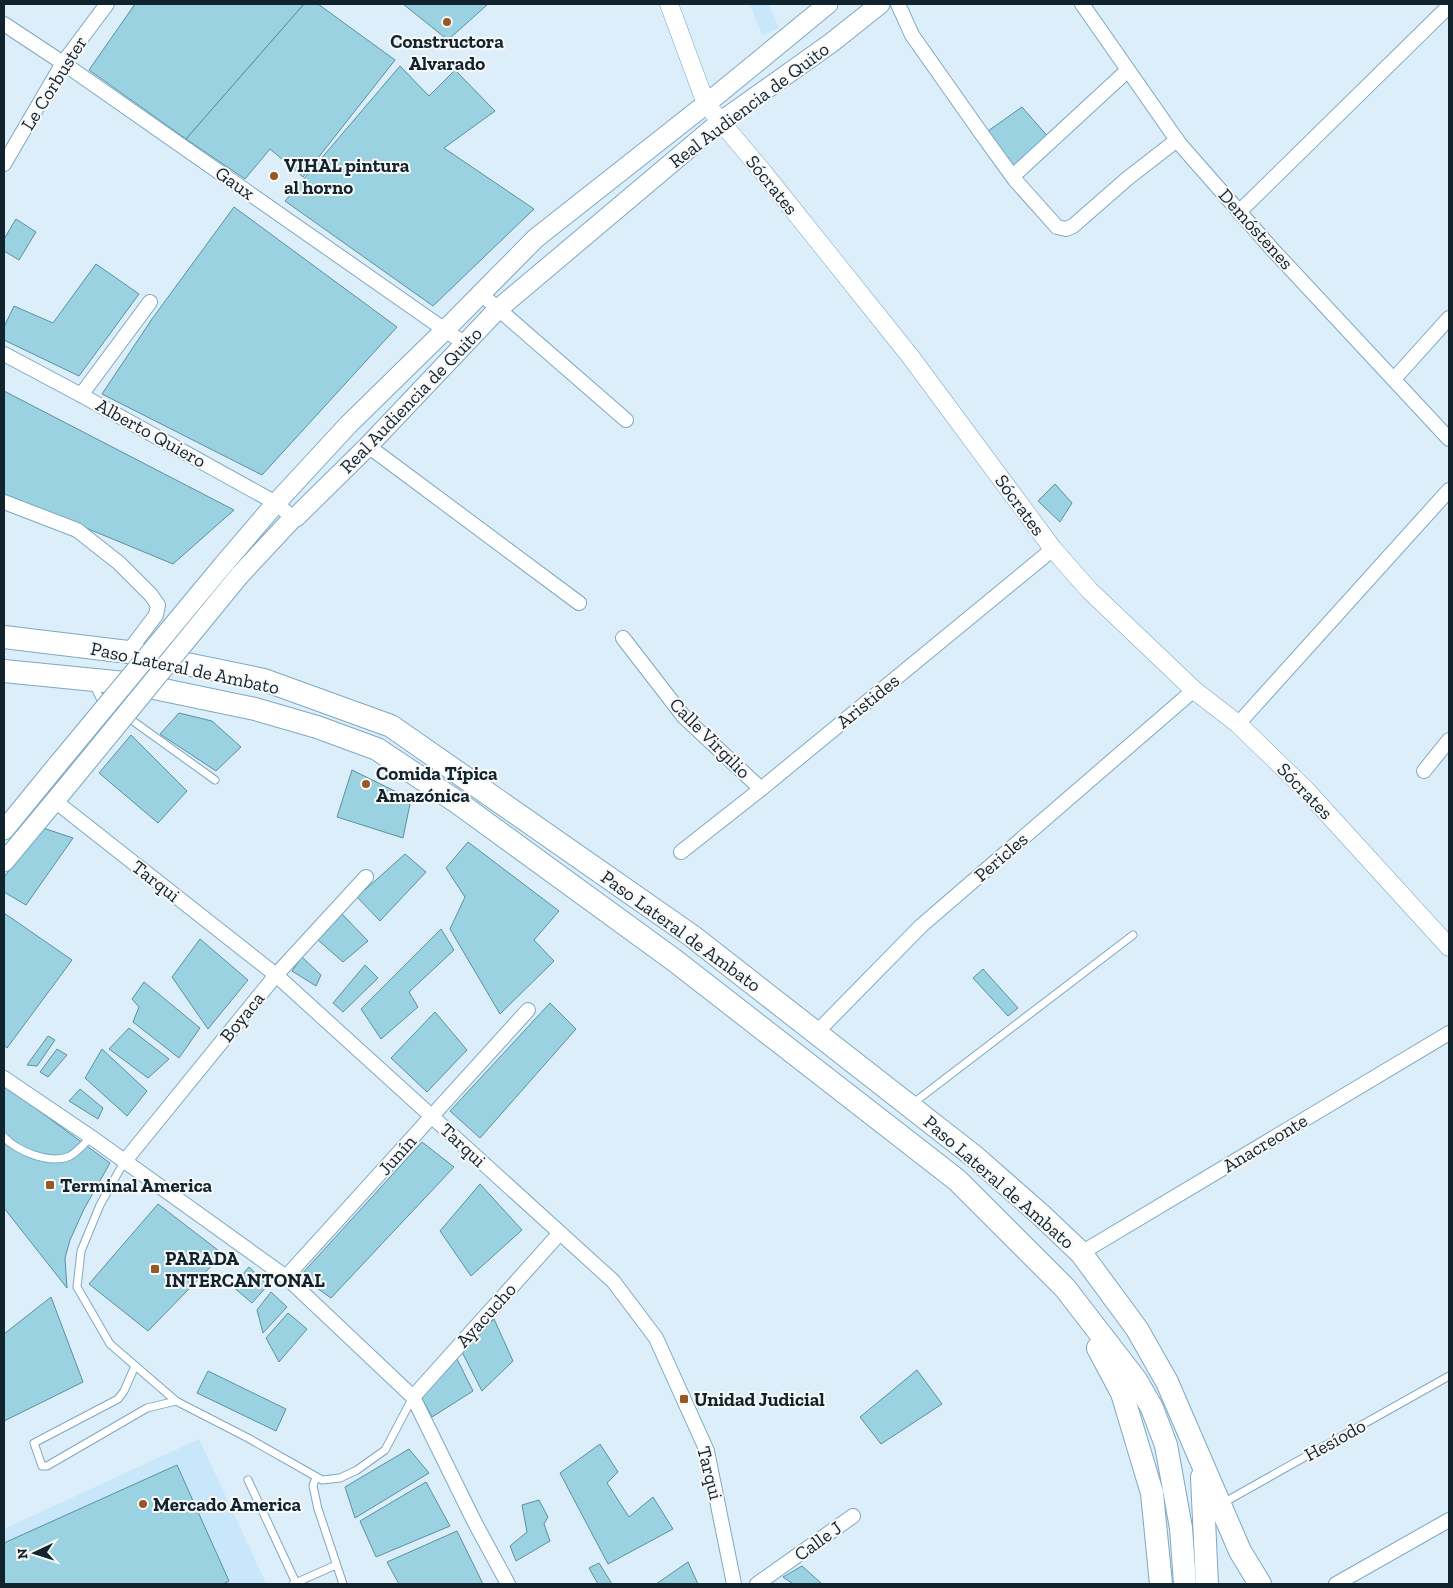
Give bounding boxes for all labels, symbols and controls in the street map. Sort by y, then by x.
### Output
marker: Constructora Alvarado [441,16,453,28]
place label: Constructora Alvarado [390,30,504,75]
street label: Le Corbuster [16,32,92,134]
street label: Real Audiencia de Quito [664,37,834,173]
street label: Sócrates [741,151,803,219]
place label: VIHAL pintura al horno [284,154,410,199]
street label: Gaux [211,161,259,205]
marker: VIHAL pintura al horno [268,170,280,182]
street label: Demóstenes [1214,184,1298,274]
street label: Real Audiencia de Quito [335,322,487,478]
street label: Alberto Quiero [92,393,210,473]
street label: Sócrates [990,470,1050,540]
street label: Paso Lateral de Ambato [89,637,282,699]
street label: Aristides [832,669,904,733]
street label: Calle Virgilio [665,693,756,784]
street label: Sócrates [1272,758,1338,824]
place label: Comida Típica Amazónica [376,762,498,807]
marker: Comida Típica Amazónica [360,778,372,790]
street label: Pericles [969,827,1033,887]
street label: Tarqui [127,855,185,907]
street label: Paso Lateral de Ambato [596,865,766,997]
street label: Boyaca [215,987,269,1047]
street label: Anacreonte [1218,1109,1312,1177]
street label: Paso Lateral de Ambato [919,1110,1079,1254]
street label: Tarqui [435,1118,491,1172]
street label: Junín [373,1130,421,1180]
place label: Terminal America [60,1174,213,1197]
marker: Terminal America [44,1179,56,1191]
place label: PARADA INTERCANTONAL [165,1247,325,1292]
marker: PARADA INTERCANTONAL [149,1263,161,1275]
street label: Ayacucho [451,1278,521,1352]
place label: Unidad Judicial [694,1388,825,1411]
marker: Unidad Judicial [678,1393,690,1405]
street label: Hesíodo [1300,1414,1370,1466]
street label: Tarqui [692,1444,728,1502]
place label: Mercado America [153,1493,302,1516]
marker: Mercado America [137,1498,149,1510]
street label: Calle J [790,1516,846,1566]
north arrow [10,1528,60,1578]
text: N [14,1548,31,1560]

